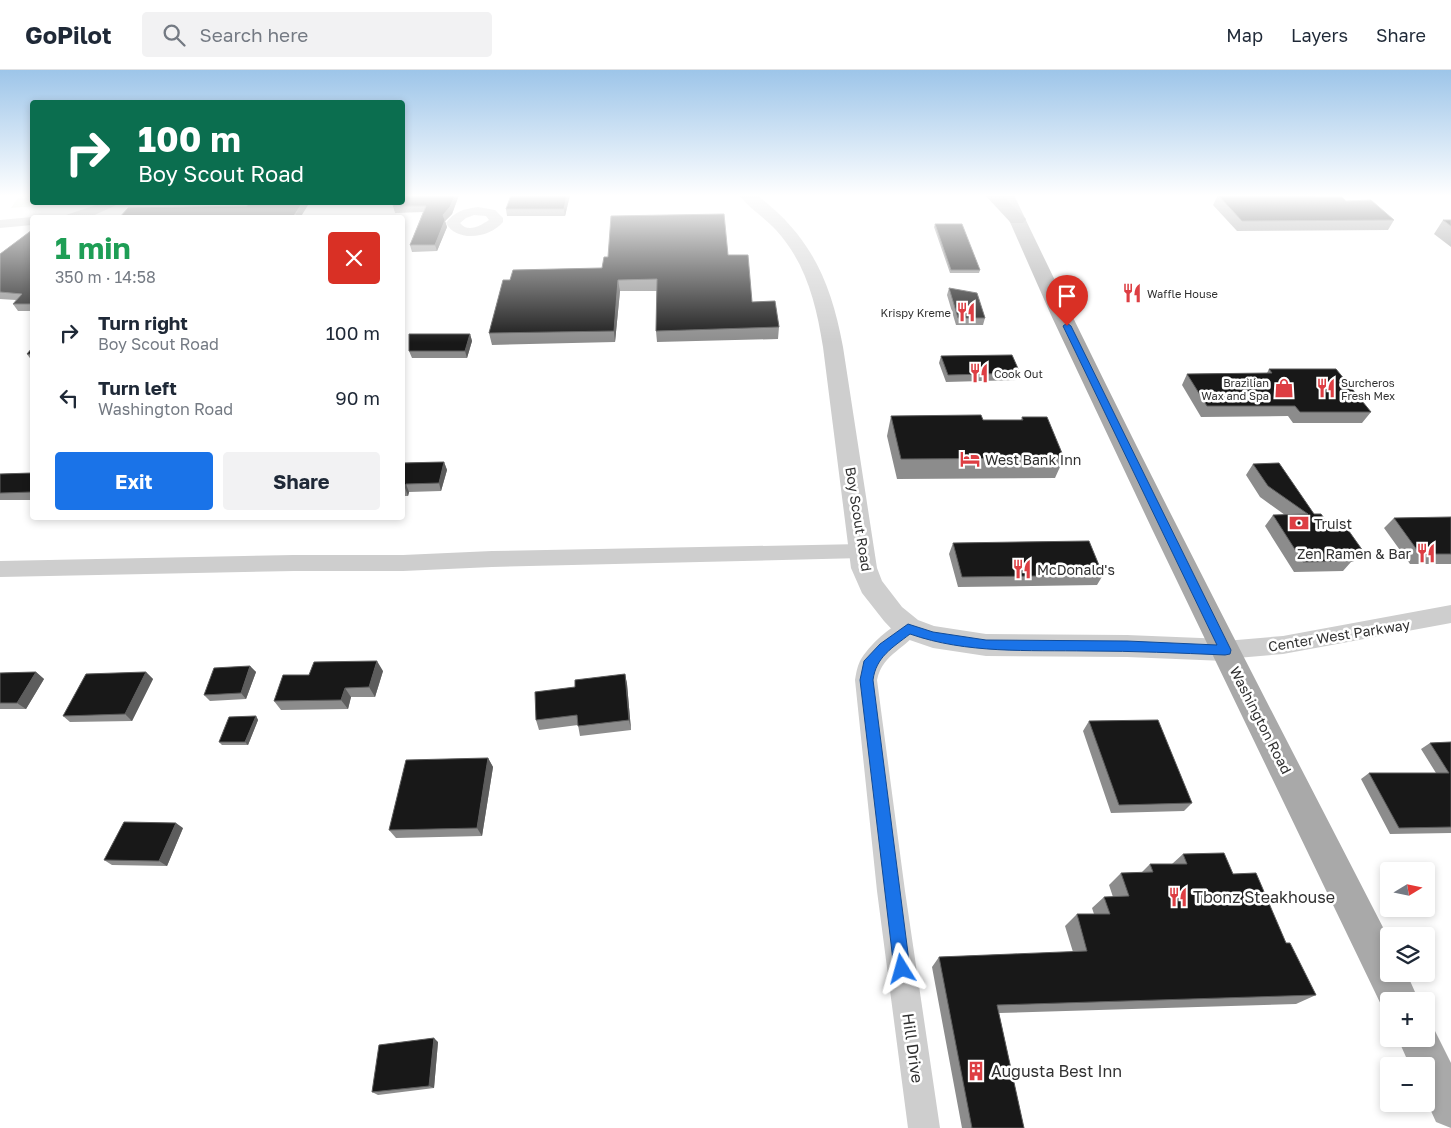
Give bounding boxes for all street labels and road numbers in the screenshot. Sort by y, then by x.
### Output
street label: Boy Scout Road [842,465,876,573]
street label: Center West Parkway [1267,615,1411,655]
street label: Washington Road [1227,663,1295,777]
street label: Hill Drive [898,1012,928,1084]

